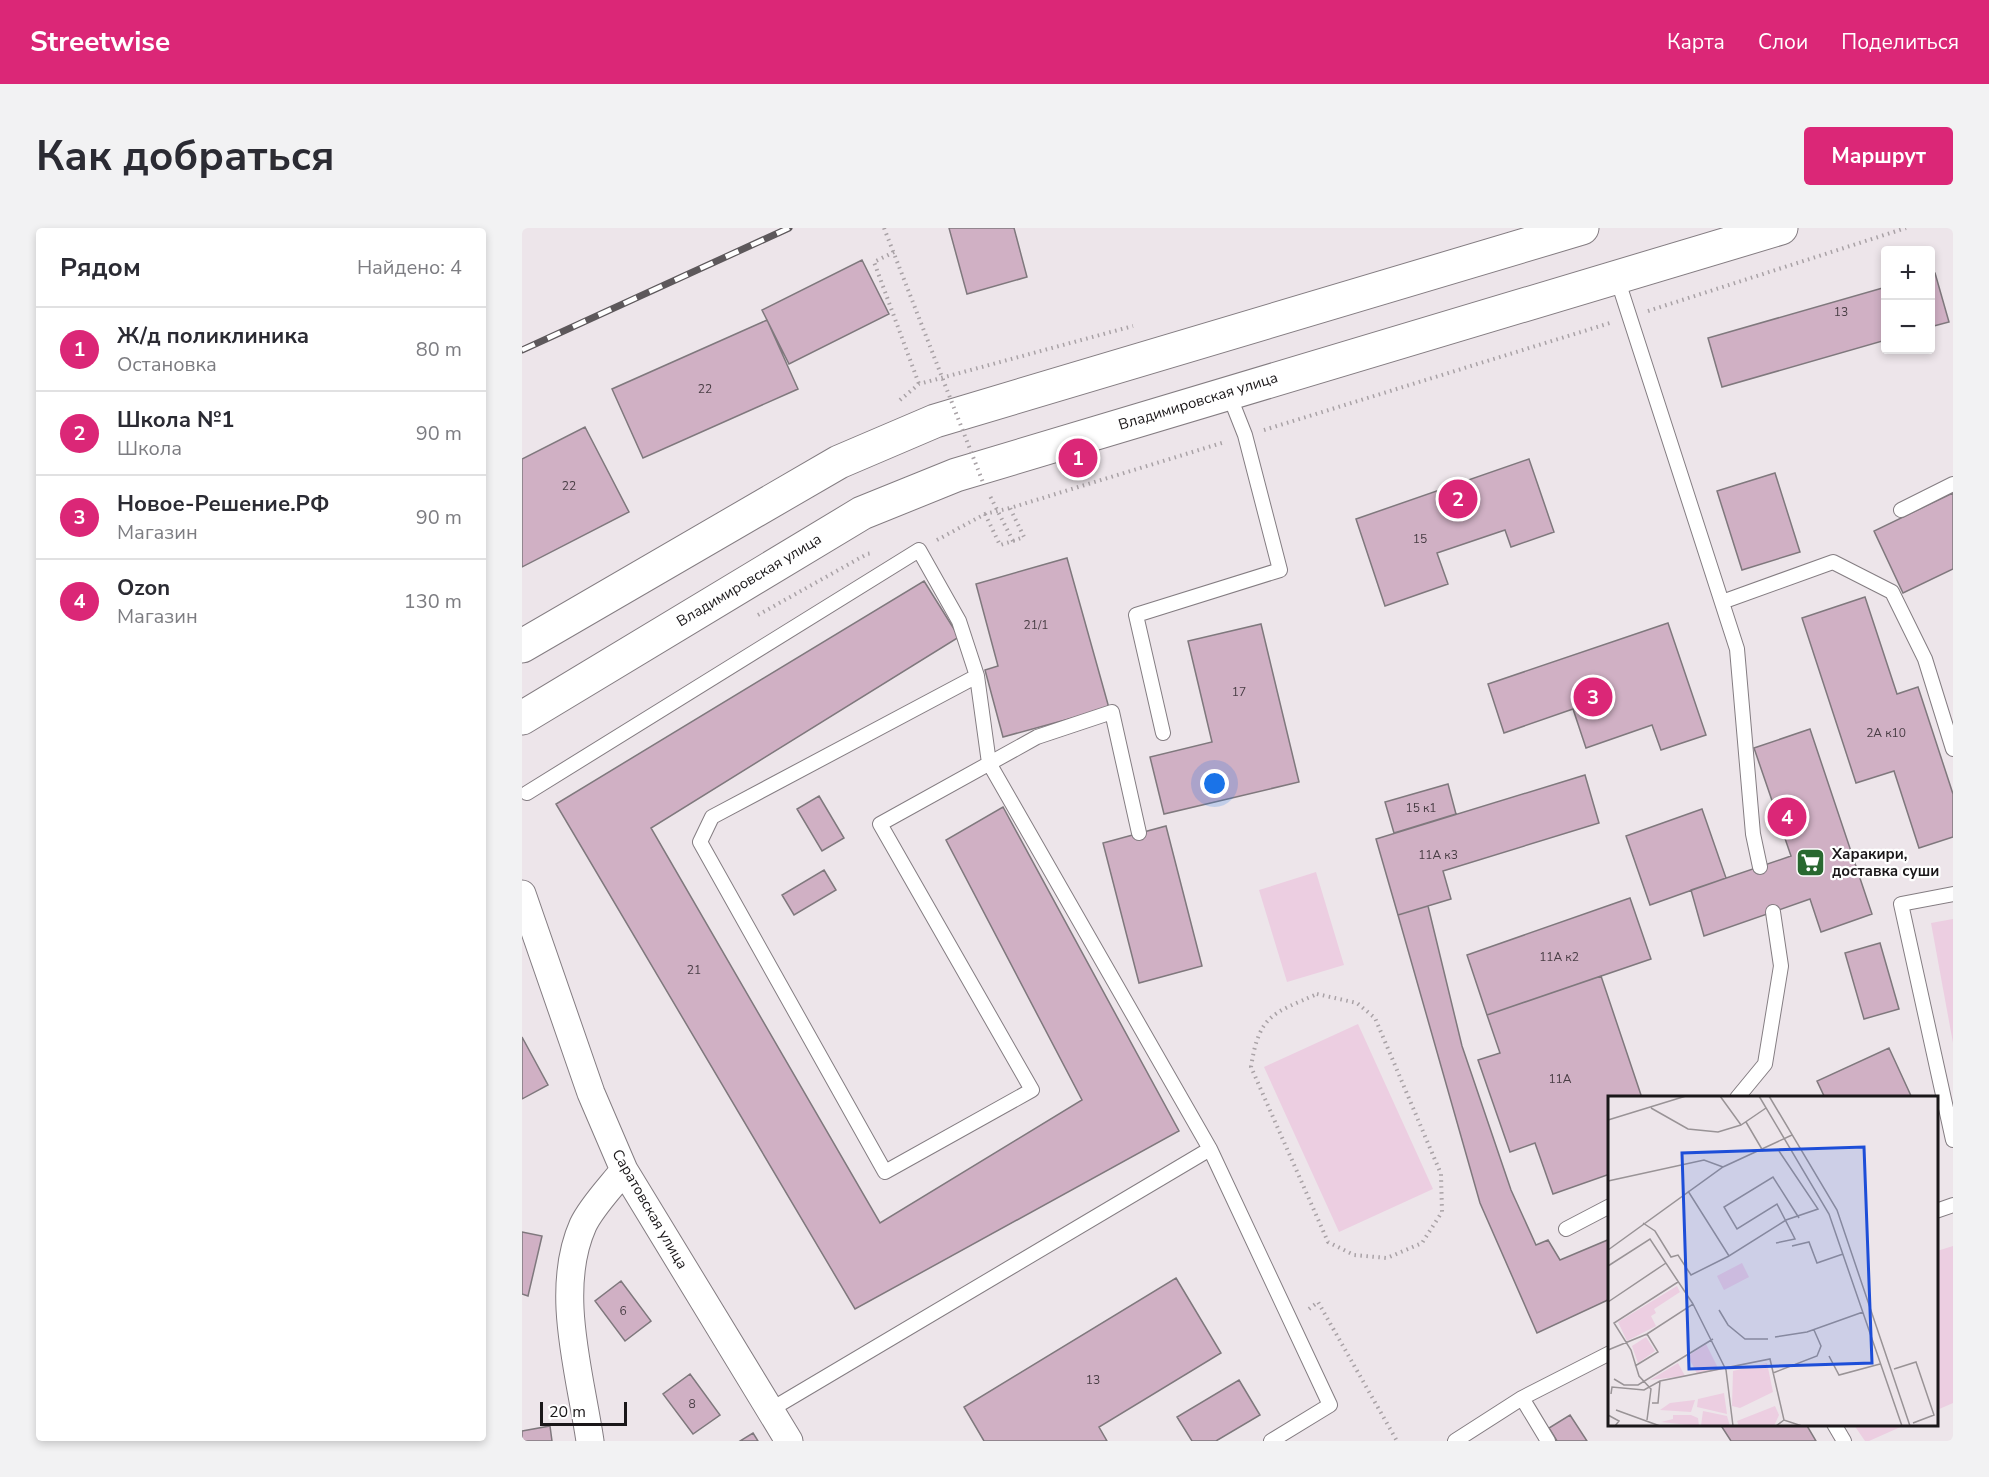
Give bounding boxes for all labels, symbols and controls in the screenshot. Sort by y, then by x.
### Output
text: Streetwise [30,23,170,61]
text: Карта [1667,28,1725,56]
text: Слои [1758,28,1808,56]
text: Поделиться [1841,28,1959,56]
button: Маршрут [1804,127,1953,185]
text: Как добраться [36,128,335,185]
map controls [1881,246,1935,354]
button: + [1881,246,1935,300]
text: Рядом [60,250,141,285]
text: Найдено: 4 [357,254,462,281]
button: − [1881,300,1935,354]
house number: 13 [1834,304,1848,320]
text: Ж/д поликлиника [117,321,309,351]
text: 1 [74,336,86,363]
text: 80 m [416,336,462,363]
text: Остановка [117,351,217,378]
street label: Владимировская улица [1116,367,1280,435]
house number: 22 [698,381,712,397]
text: Школа №1 [117,405,234,435]
text: 2 [74,420,86,447]
text: 90 m [416,420,462,447]
text: Школа [117,435,182,462]
pin: 1 [1058,436,1098,480]
pin: 2 [1438,476,1478,522]
house number: 22 [562,478,576,494]
text: Новое-Решение.РФ [117,489,329,519]
text: 3 [74,504,86,531]
text: 90 m [416,504,462,531]
text: Магазин [117,519,198,546]
street label: Владимировская улица [673,529,825,631]
house number: 15 [1413,531,1427,547]
text: Ozon [117,573,170,603]
text: 4 [74,588,86,615]
text: 130 m [404,588,462,615]
text: Магазин [117,603,198,630]
house number: 21/1 [1024,617,1049,633]
pin: 3 [1574,674,1612,720]
house number: 17 [1232,684,1246,700]
house number: 2А к10 [1866,725,1906,741]
your location [1200,769,1229,798]
pin: 4 [1768,794,1806,840]
house number: 15 к1 [1406,800,1437,816]
place label: Харакири, доставка суши [1831,844,1939,881]
house number: 11А к3 [1418,847,1458,863]
supermarket icon: Харакири, доставка суши [1795,847,1827,879]
house number: 11А к2 [1539,949,1579,965]
house number: 21 [687,962,701,978]
house number: 11А [1548,1071,1572,1087]
inset map [1608,1096,1938,1426]
street label: Саратовская улица [608,1145,692,1273]
house number: 6 [619,1303,627,1319]
house number: 13 [1086,1372,1100,1388]
house number: 8 [688,1396,696,1412]
scale bar [540,1399,627,1426]
text: 20 m [549,1401,586,1423]

